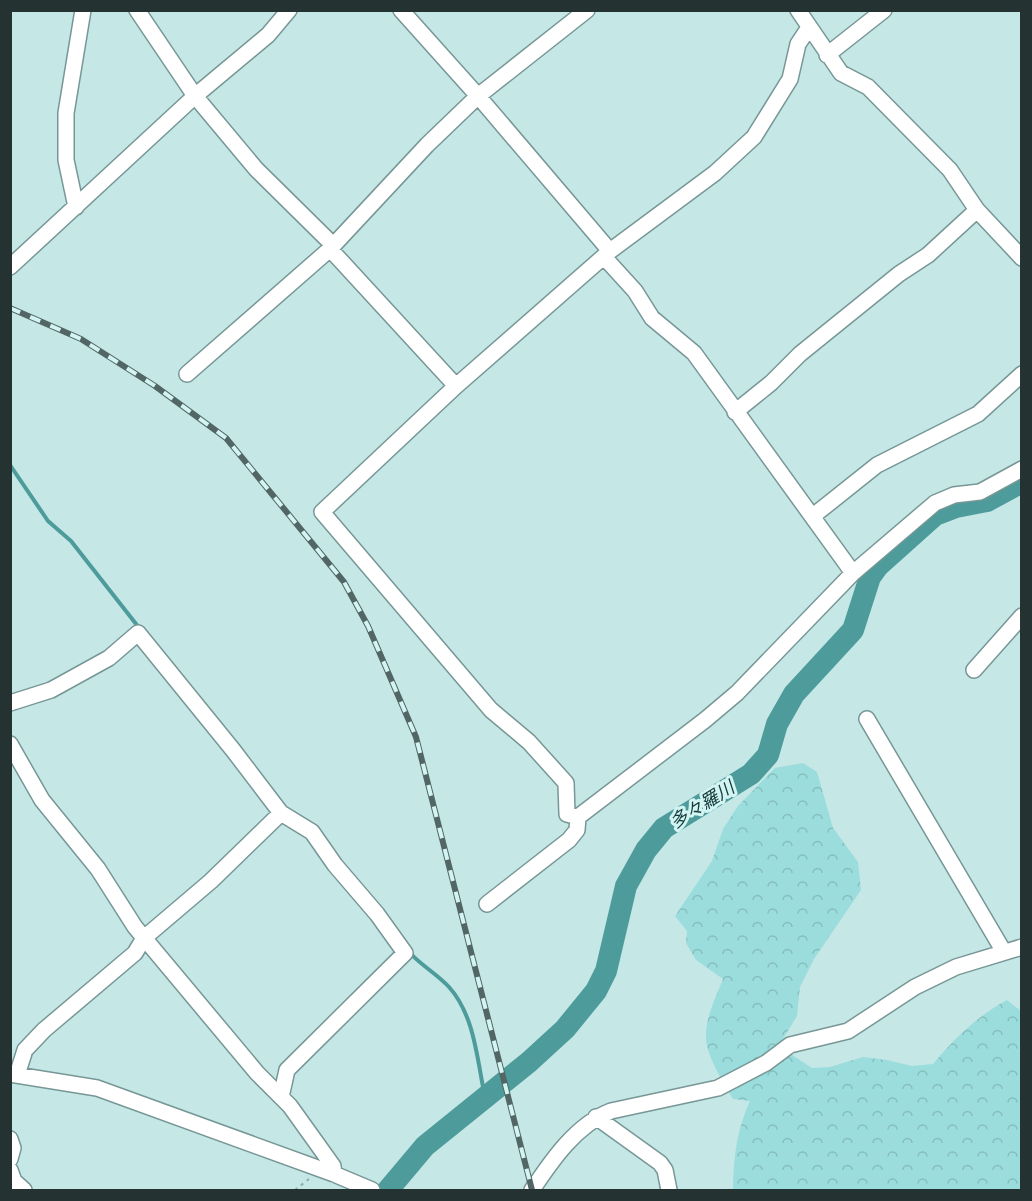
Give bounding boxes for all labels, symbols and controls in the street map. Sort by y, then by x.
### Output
water label: 多々羅川 [665,775,740,833]

